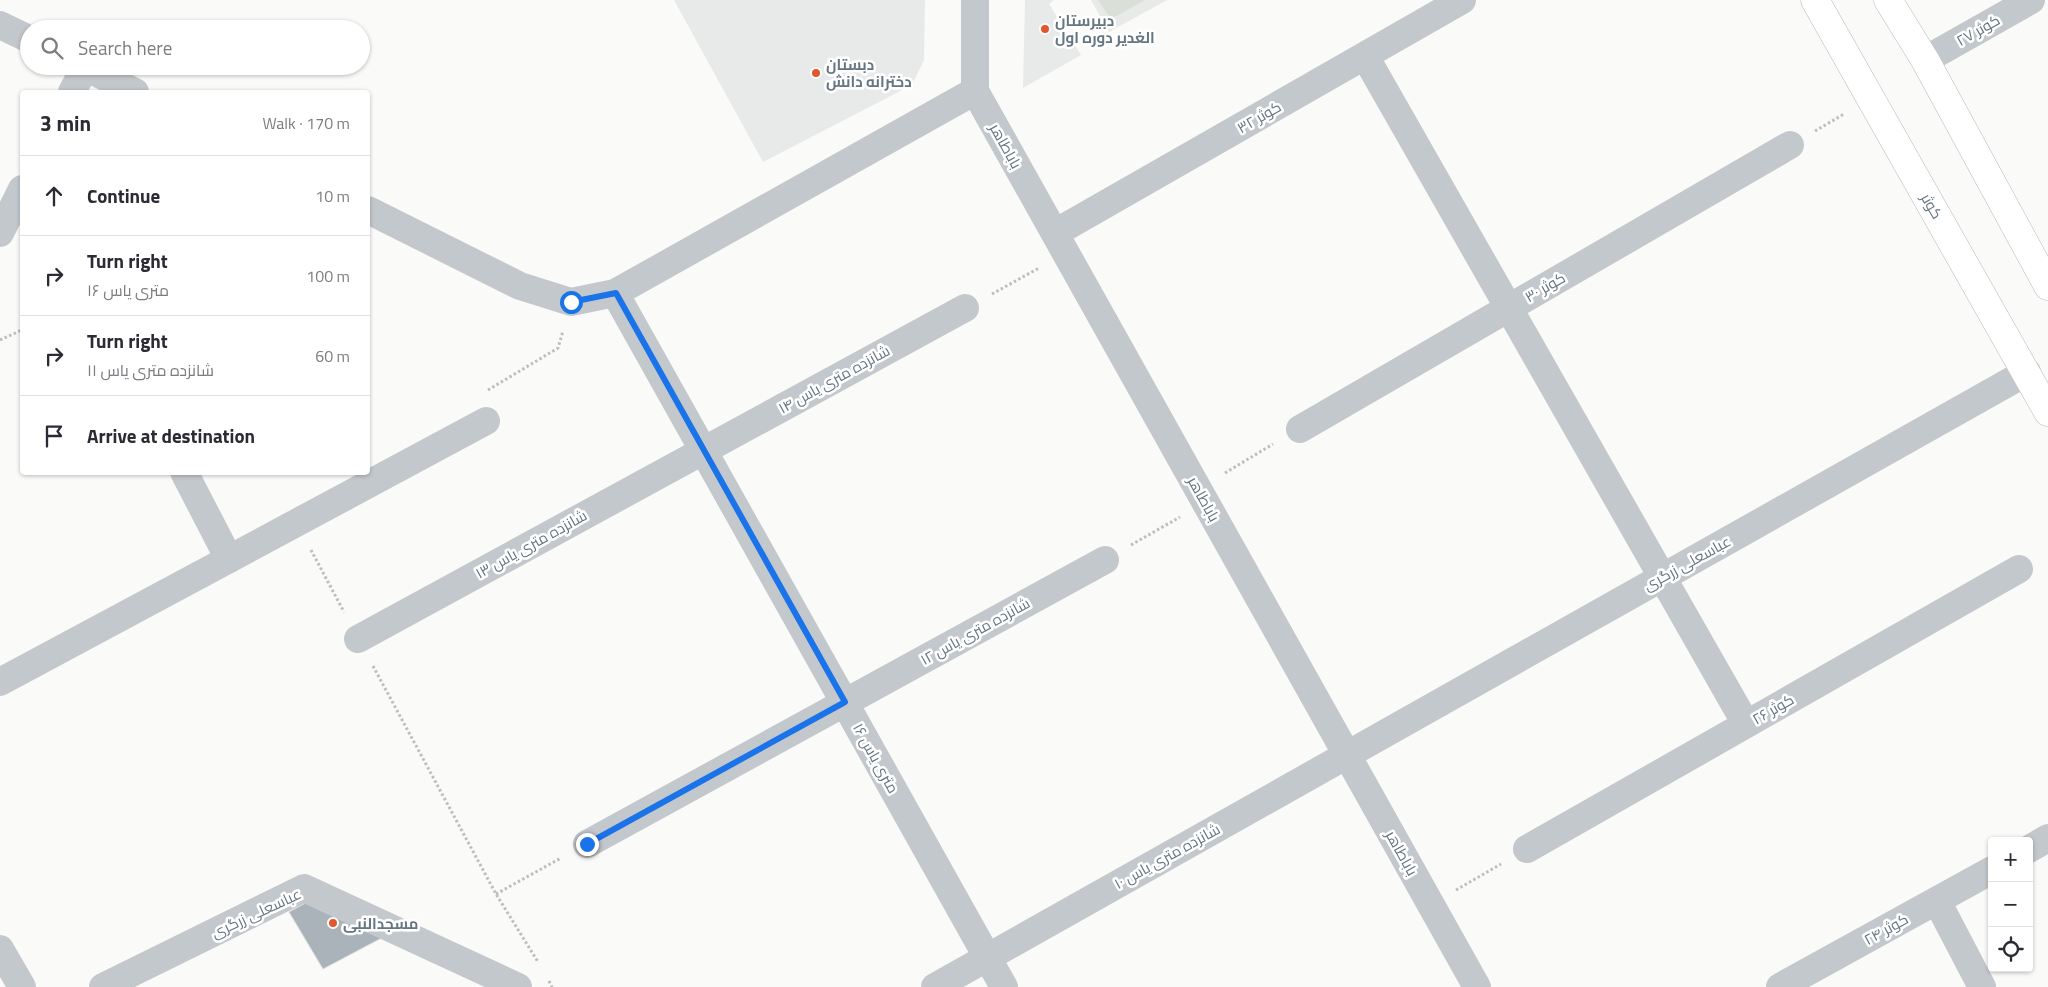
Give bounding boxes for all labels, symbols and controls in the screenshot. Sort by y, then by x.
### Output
street label: کوثر ۲۷ [1952,8,2004,52]
place label: دبیرستان الغدیر دوره اول [1055,9,1155,49]
search box [20,20,370,75]
marker: دبیرستان الغدیر دوره اول [1039,23,1051,35]
text: Search here [78,33,172,62]
icon: search [38,34,66,62]
place label: دبستان دخترانه دانش [826,53,912,93]
marker: دبستان دخترانه دانش [810,67,822,79]
street label: کوثر ۳۲ [1233,95,1285,139]
text: 3 min [40,107,91,139]
text: Walk · 170 m [262,111,350,135]
street label: باباطاهر [984,118,1028,173]
text: Continue [87,181,160,210]
icon: ahead [40,182,68,210]
text: 10 m [315,184,350,208]
street label: کوثر [1915,188,1949,223]
text: Turn right [87,246,168,275]
icon: right [40,262,68,290]
text: 100 m [306,264,350,288]
street label: کوثر ۳۰ [1520,266,1570,308]
text: ۱۶ متری یاس [87,278,169,302]
route start [560,291,583,314]
text: Turn right [87,326,168,355]
street label: شانزده متری یاس ۱۴ [774,339,894,419]
icon: right [40,342,68,370]
text: 60 m [315,344,350,368]
text: شانزده متری یاس ۱۱ [87,358,214,382]
text: Arrive at destination [87,421,255,450]
icon: arrive [40,422,68,450]
street label: باباطاهر [1182,471,1226,526]
street label: شانزده متری یاس ۱۳ [471,504,591,584]
street label: عباسعلی زرگری [1639,529,1735,597]
street label: شانزده متری یاس ۱۲ [916,591,1034,671]
street label: کوثر ۲۶ [1748,688,1798,730]
street label: ۱۶ متری یاس [847,719,905,797]
street label: شانزده متری یاس ۱۰ [1110,817,1224,895]
street label: باباطاهر [1380,825,1424,880]
route end [576,833,599,856]
map controls [1988,837,2033,972]
button: + [1988,837,2033,882]
street label: عباسعلی زرگری [207,882,305,944]
button: − [1988,882,2033,927]
street label: کوثر ۲۴ [1860,907,1912,951]
place label: مسجدالنبی [343,912,419,935]
marker: مسجدالنبی [327,917,339,929]
button: locate [1988,927,2033,972]

